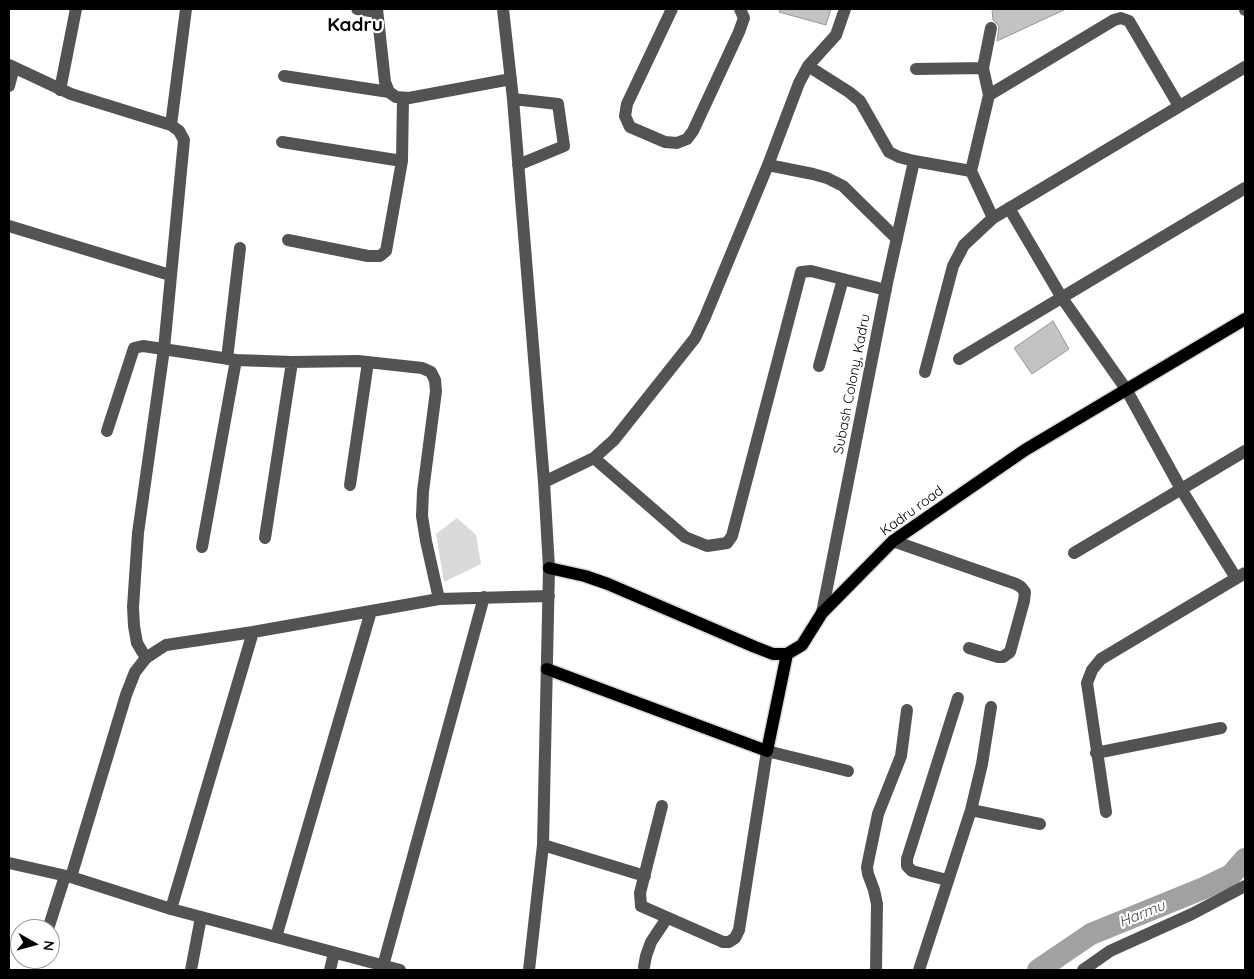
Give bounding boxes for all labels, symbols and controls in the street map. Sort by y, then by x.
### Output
district label: Kadru [327,14,383,36]
street label: Subash Colony, Kadru [830,312,874,456]
street label: Kadru road [877,482,947,540]
water label: Harmu [1116,897,1168,931]
north arrow [10,919,60,969]
text: N [39,939,58,952]

